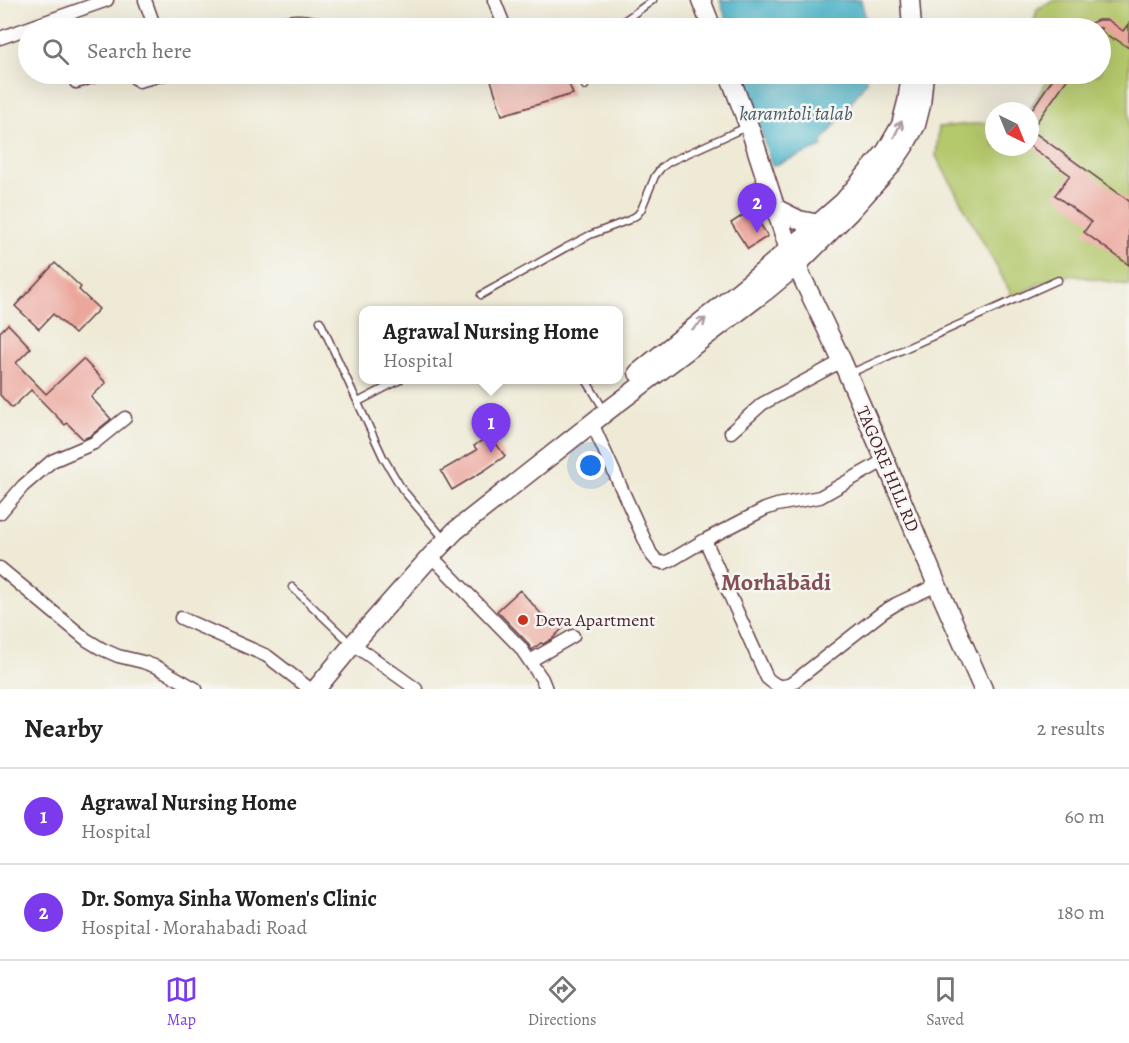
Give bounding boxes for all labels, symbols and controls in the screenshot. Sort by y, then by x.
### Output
search box [18,18,1111,84]
icon: search [39,35,72,68]
text: Search here [87,36,192,66]
water label: karamtoli talab [739,100,853,127]
north arrow [985,102,1039,156]
one-way arrow [892,120,904,138]
pin: 2 [738,184,777,233]
popup [359,306,623,384]
text: Agrawal Nursing Home [383,317,599,347]
one-way arrow [690,318,706,331]
text: Hospital [383,347,453,374]
street label: TAGORE HILL RD [851,402,925,536]
pin: 1 [472,404,510,453]
your location [576,451,605,480]
district label: Morhābādi [721,566,831,598]
place label: Deva Apartment [535,608,655,632]
marker: Deva Apartment [516,613,530,627]
text: Nearby [24,711,103,746]
text: 2 results [1037,715,1105,742]
text: Agrawal Nursing Home [81,788,297,818]
text: 1 [40,803,47,830]
text: 60 m [1065,803,1105,830]
text: Hospital [81,818,151,845]
text: Dr. Somya Sinha Women's Clinic [81,884,377,914]
text: 2 [39,899,48,926]
text: 180 m [1057,899,1105,926]
text: Hospital · Morahabadi Road [81,914,307,941]
tab: Map [165,973,198,1031]
tab: Directions [528,973,596,1031]
tab: Saved [926,973,964,1031]

